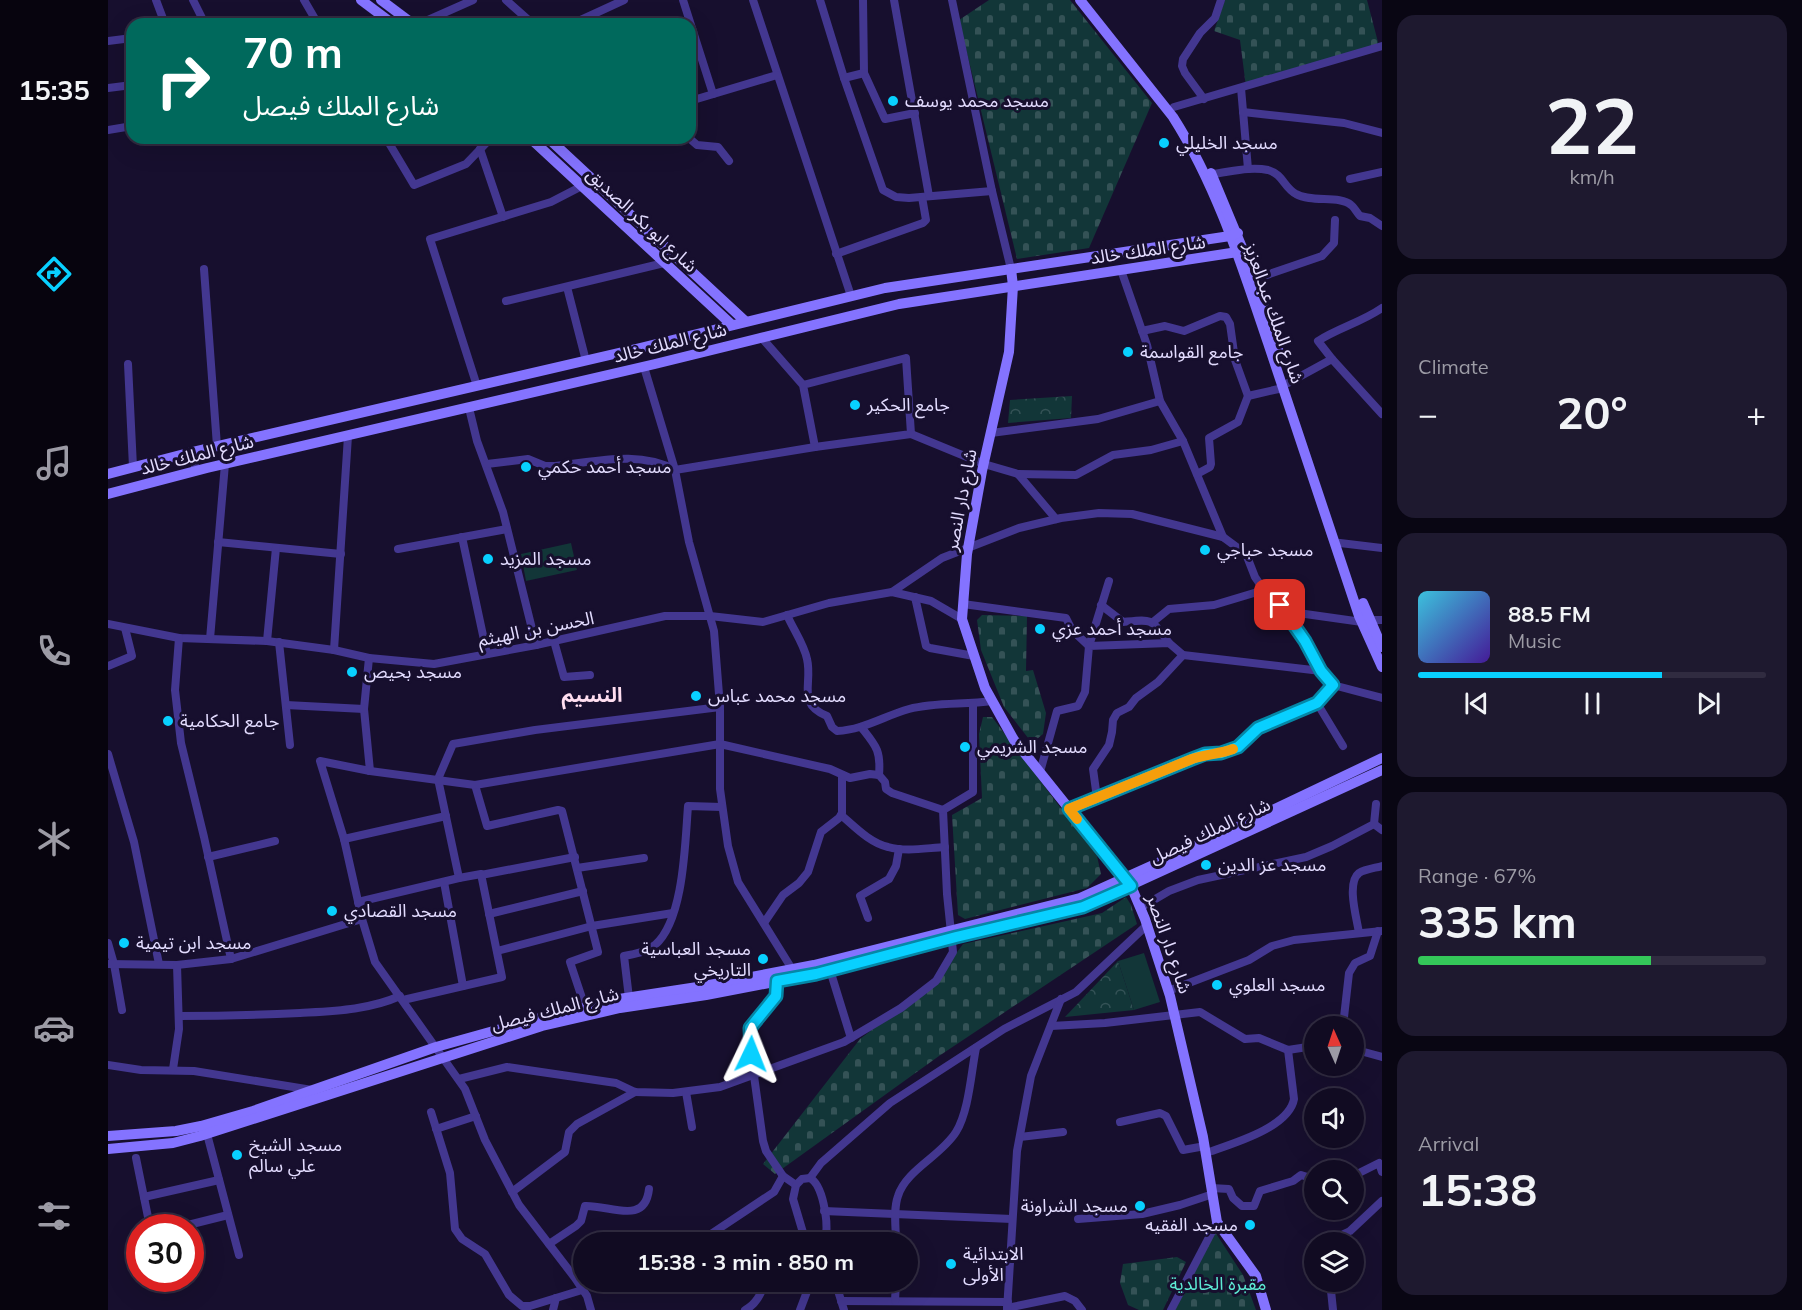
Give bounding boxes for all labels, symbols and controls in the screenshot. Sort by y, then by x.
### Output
text: 70 m [243,26,343,79]
icon: right [144,42,222,120]
text: 15:35 [18,73,90,107]
text: 22 [1545,76,1639,174]
text: شارع الملك فيصل [243,88,439,122]
place label: مسجد محمد يوسف [905,89,1049,112]
marker: مسجد محمد يوسف [886,94,900,108]
place label: مسجد الخليلي [1176,131,1278,156]
marker: مسجد الخليلي [1157,136,1171,150]
street label: شارع ابو بكر الصديق [580,162,703,279]
text: km/h [1569,164,1615,189]
street label: شارع الملك خالد [1089,230,1207,272]
street label: شارع الملك عبدالعزيز [1236,238,1309,388]
icon: directions [33,253,75,295]
street label: شارع الملك خالد [611,317,730,371]
place label: جامع القواسمة [1140,340,1243,366]
marker: جامع القواسمة [1121,345,1135,359]
text: Climate [1418,354,1489,379]
text: 20° [1556,384,1628,440]
place label: جامع الحكير [866,393,950,419]
text: − [1418,393,1438,434]
text: + [1746,393,1766,434]
marker: جامع الحكير [848,398,862,412]
street label: شارع الملك خالد [138,429,257,483]
icon: music [33,442,75,484]
street label: شارع دار النصر [939,447,985,554]
place label: مسجد أحمد حكمي [538,455,671,480]
marker: مسجد أحمد حكمي [519,460,533,474]
place label: مسجد حباجي [1217,538,1313,563]
marker: مسجد حباجي [1198,543,1212,557]
place label: مسجد المزيد [500,547,591,570]
marker: مسجد المزيد [481,552,495,566]
pin [1254,579,1305,630]
icon: arrive [1263,588,1296,621]
text: 88.5 FM [1508,600,1591,628]
street label: الحسن بن الهيثم [476,606,596,653]
place label: مسجد أحمد عزي [1052,617,1172,642]
marker: مسجد أحمد عزي [1033,622,1047,636]
text: Music [1508,628,1561,653]
icon: phone [33,630,75,672]
place label: مسجد بحيص [364,660,462,683]
marker: مسجد بحيص [345,665,359,679]
district label: النسيم [562,682,622,710]
place label: مسجد محمد عباس [708,684,846,707]
icon: previous [1460,687,1493,720]
icon: pause [1576,687,1609,720]
icon: next [1692,687,1725,720]
marker: مسجد محمد عباس [689,689,703,703]
place label: جامع الحكامية [180,709,279,735]
marker: جامع الحكامية [161,714,175,728]
place label: مسجد الشريمي [977,735,1087,760]
marker: مسجد الشريمي [958,740,972,754]
street label: شارع الملك فيصل [1146,792,1275,871]
icon: climate [33,818,75,860]
place label: مسجد عز الدين [1218,853,1326,876]
marker: مسجد عز الدين [1199,858,1213,872]
text: Range · 67% [1418,863,1536,888]
street label: شارع دار النصر [1139,890,1197,997]
text: 335 km [1418,893,1577,949]
place label: مسجد القصادي [344,899,457,924]
marker: مسجد القصادي [325,904,339,918]
place label: مسجد ابن تيمية [136,931,251,954]
marker: مسجد ابن تيمية [117,936,131,950]
place label: مسجد العباسية التاريخي [641,937,751,983]
marker: مسجد العباسية التاريخي [756,952,770,966]
place label: مسجد العلوي [1229,973,1325,998]
marker: مسجد العلوي [1210,978,1224,992]
street label: شارع الملك فيصل [489,982,622,1038]
icon: car [33,1007,75,1049]
north arrow [1304,1016,1364,1076]
map controls [1304,1016,1364,1292]
position arrow [719,1022,783,1086]
button: sound [1304,1088,1364,1148]
text: Arrival [1418,1131,1479,1156]
place label: مسجد الشيخ علي سالم [249,1133,342,1179]
marker: مسجد الشيخ علي سالم [230,1148,244,1162]
button: search [1304,1160,1364,1220]
text: 15:38 [1418,1161,1537,1217]
place label: مسجد الشراونة [1021,1194,1128,1217]
icon: filters [33,1195,75,1237]
marker: مسجد الشراونة [1133,1199,1147,1213]
place label: مسجد الفقيه [1145,1213,1238,1236]
speed limit sign: 30 [126,1214,204,1292]
marker: مسجد الفقيه [1243,1218,1257,1232]
button: layers [1304,1232,1364,1292]
place label: الابتدائية الأولى [963,1242,1023,1286]
text: 15:38 · 3 min · 850 m [637,1248,854,1276]
marker: الابتدائية الأولى [944,1257,958,1271]
park label: مقبرة الخالدية [1170,1272,1266,1295]

